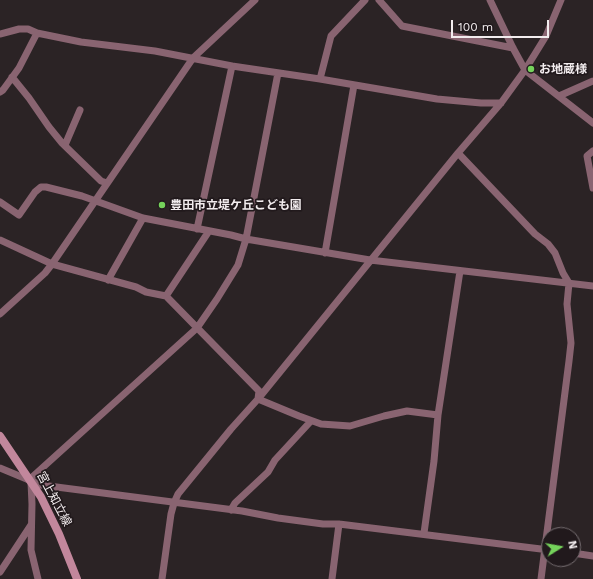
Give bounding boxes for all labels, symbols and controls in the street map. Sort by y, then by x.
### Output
scale bar [453,12,551,38]
text: 100 m [458,20,493,34]
place label: お地蔵様 [539,62,587,76]
marker: お地蔵様 [526,64,536,74]
place label: 豊田市立堤ケ丘こども園 [170,198,302,212]
marker: 豊田市立堤ケ丘こども園 [157,200,167,210]
street label: 宮上知立線 [34,469,74,529]
north arrow [541,527,581,567]
text: N [565,540,579,550]

